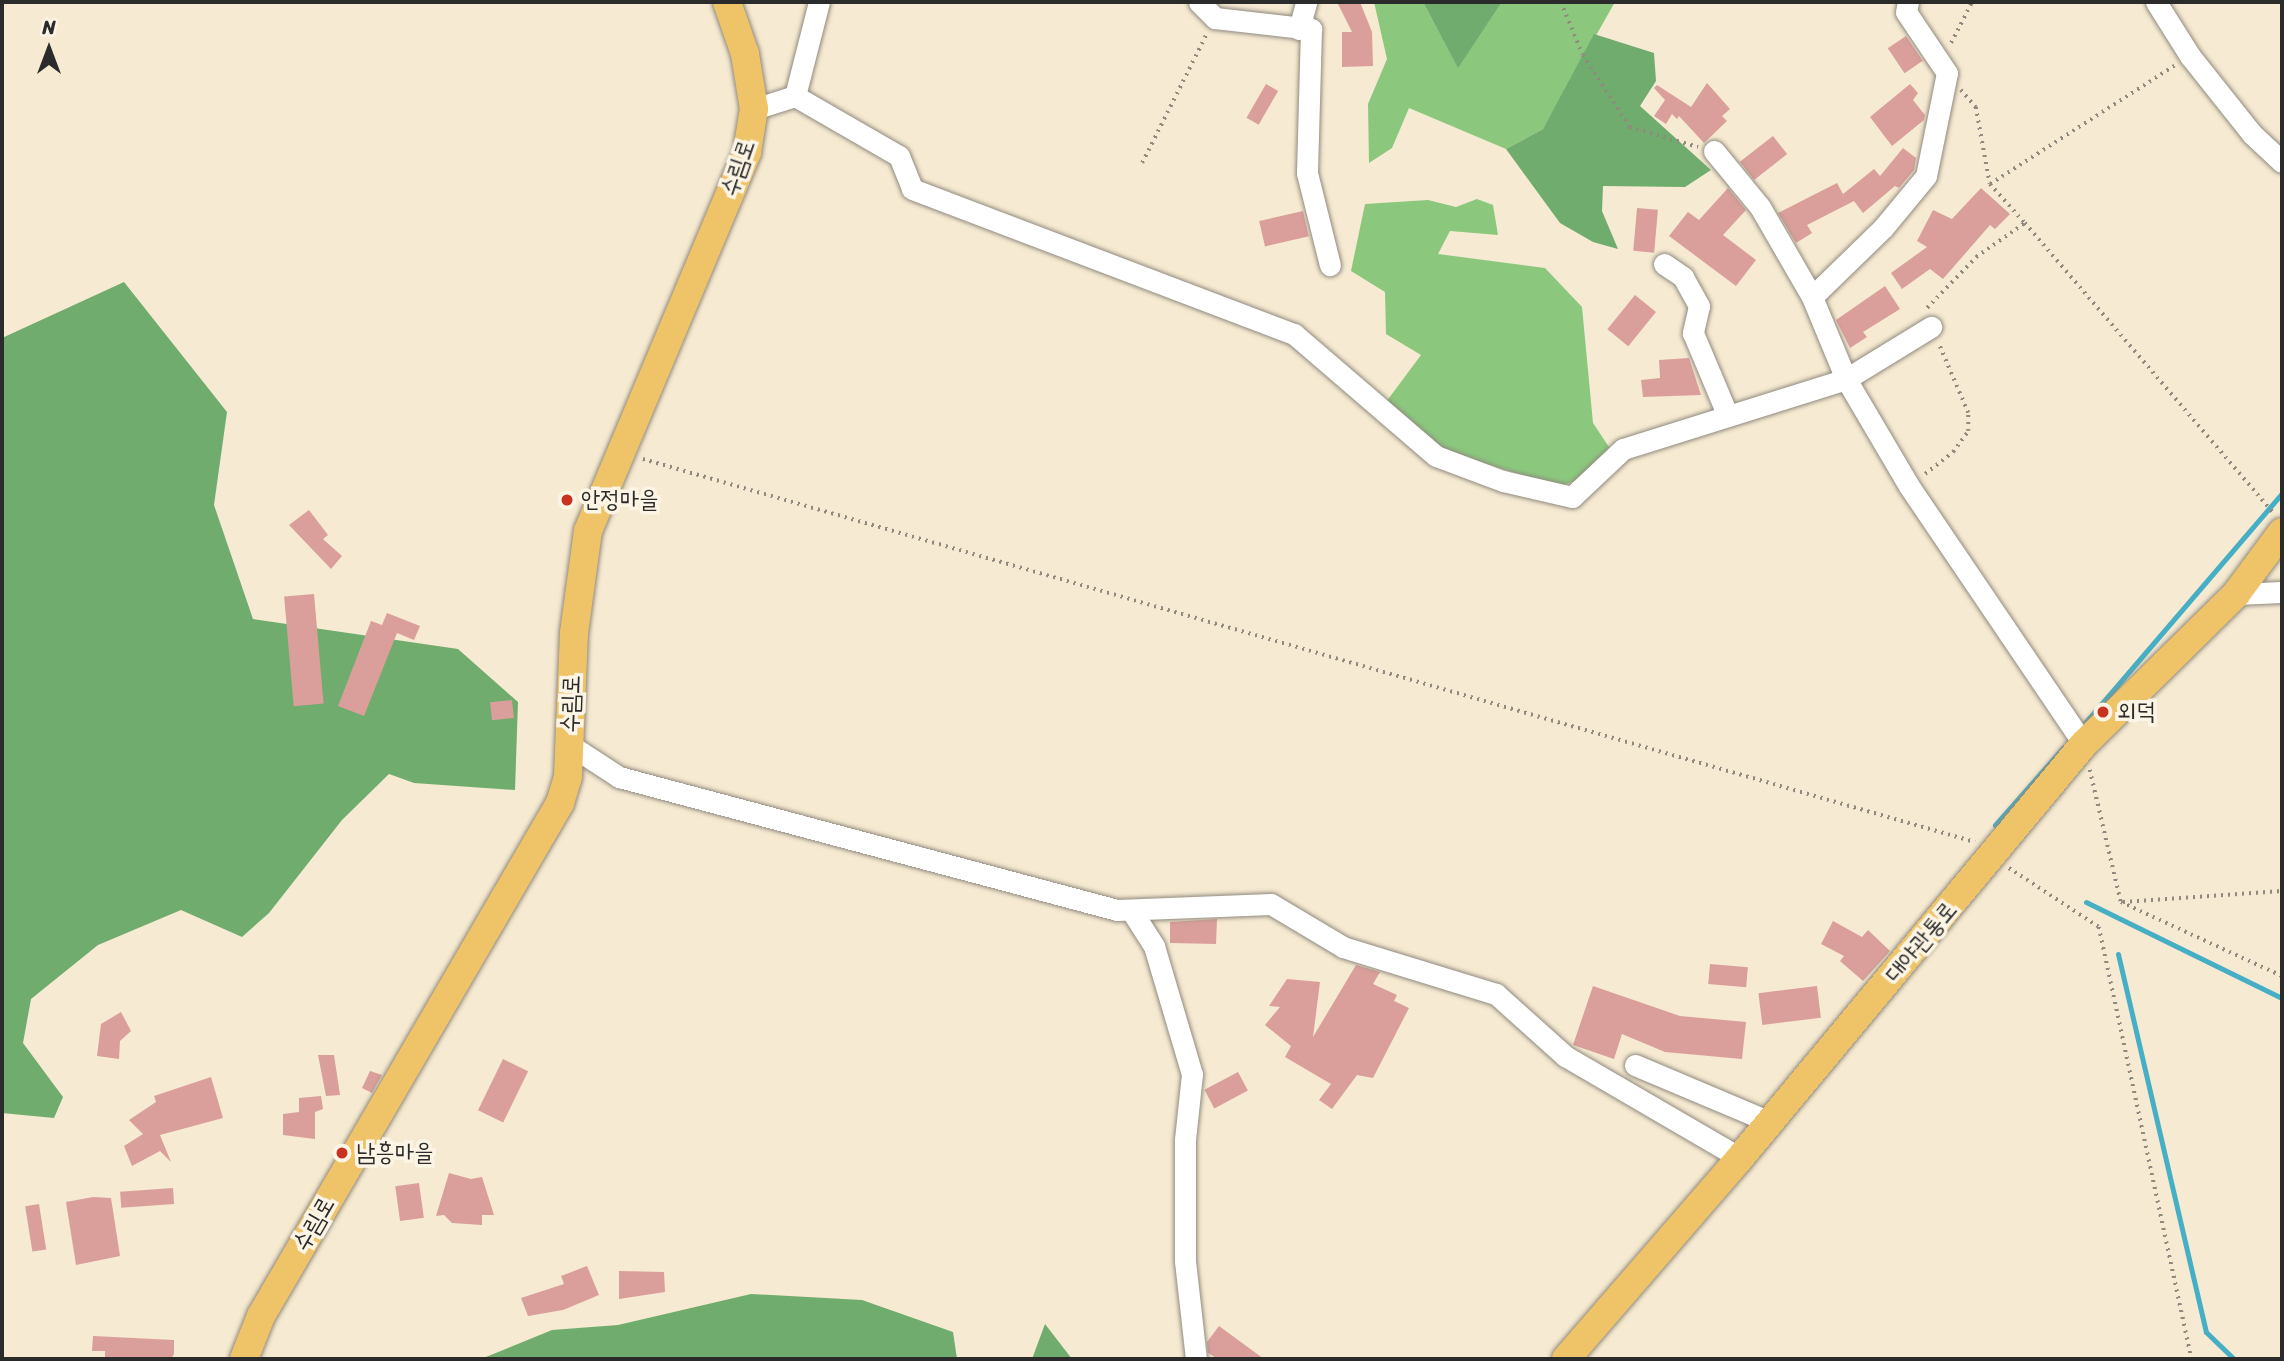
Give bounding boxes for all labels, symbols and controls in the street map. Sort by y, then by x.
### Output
text: N [42,11,56,44]
north arrow [14,14,84,84]
street label: 수림로 [715,136,761,200]
place label: 안정마을 [581,486,658,514]
marker: 안정마을 [559,492,575,508]
street label: 수림로 [556,675,586,733]
place label: 외덕 [2117,698,2156,726]
marker: 외덕 [2095,704,2111,720]
street label: 대야관통로 [1879,896,1963,988]
place label: 남흥마을 [356,1139,433,1167]
marker: 남흥마을 [334,1145,350,1161]
street label: 수림로 [287,1192,341,1256]

